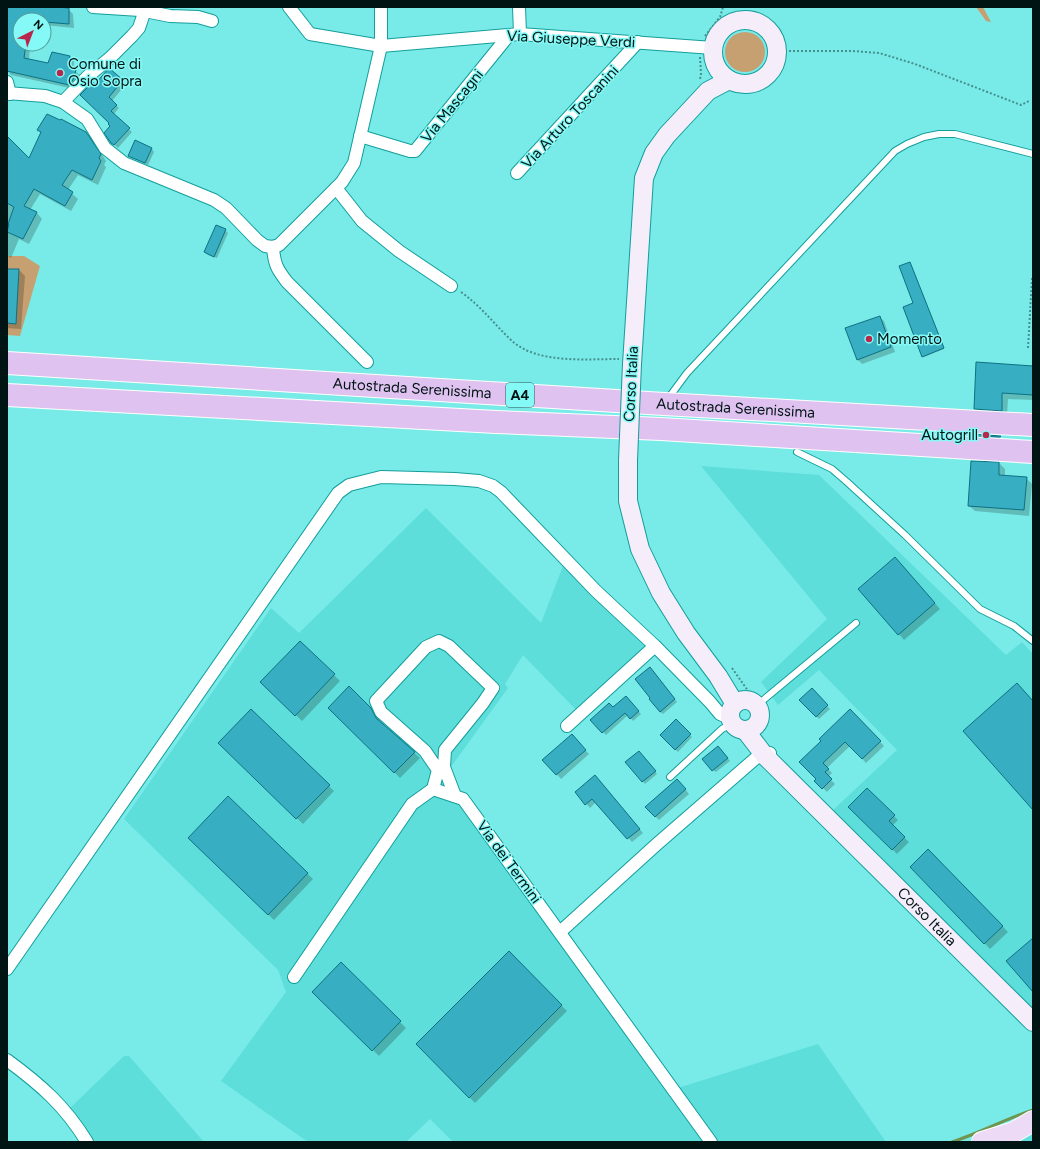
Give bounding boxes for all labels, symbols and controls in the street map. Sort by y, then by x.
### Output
north arrow [12,12,52,52]
text: N [31,17,46,33]
street label: Via Giuseppe Verdi [506,27,636,51]
place label: Comune di Osio Sopra [68,55,142,90]
street label: Via Arturo Toscanini [518,62,622,172]
street label: Via Mascagni [417,66,487,146]
marker: Comune di Osio Sopra [55,68,65,78]
place label: Momento [877,330,942,348]
marker: Momento [864,334,874,344]
street label: Corso Italia [620,346,642,422]
street label: Autostrada Serenissima [332,374,492,402]
road number: A4 [506,383,534,407]
street label: Autostrada Serenissima [656,395,815,422]
place label: Autogrill [921,426,978,444]
marker: Autogrill [981,430,991,440]
street label: Via dei Termini [473,817,545,907]
street label: Corso Italia [894,884,960,950]

